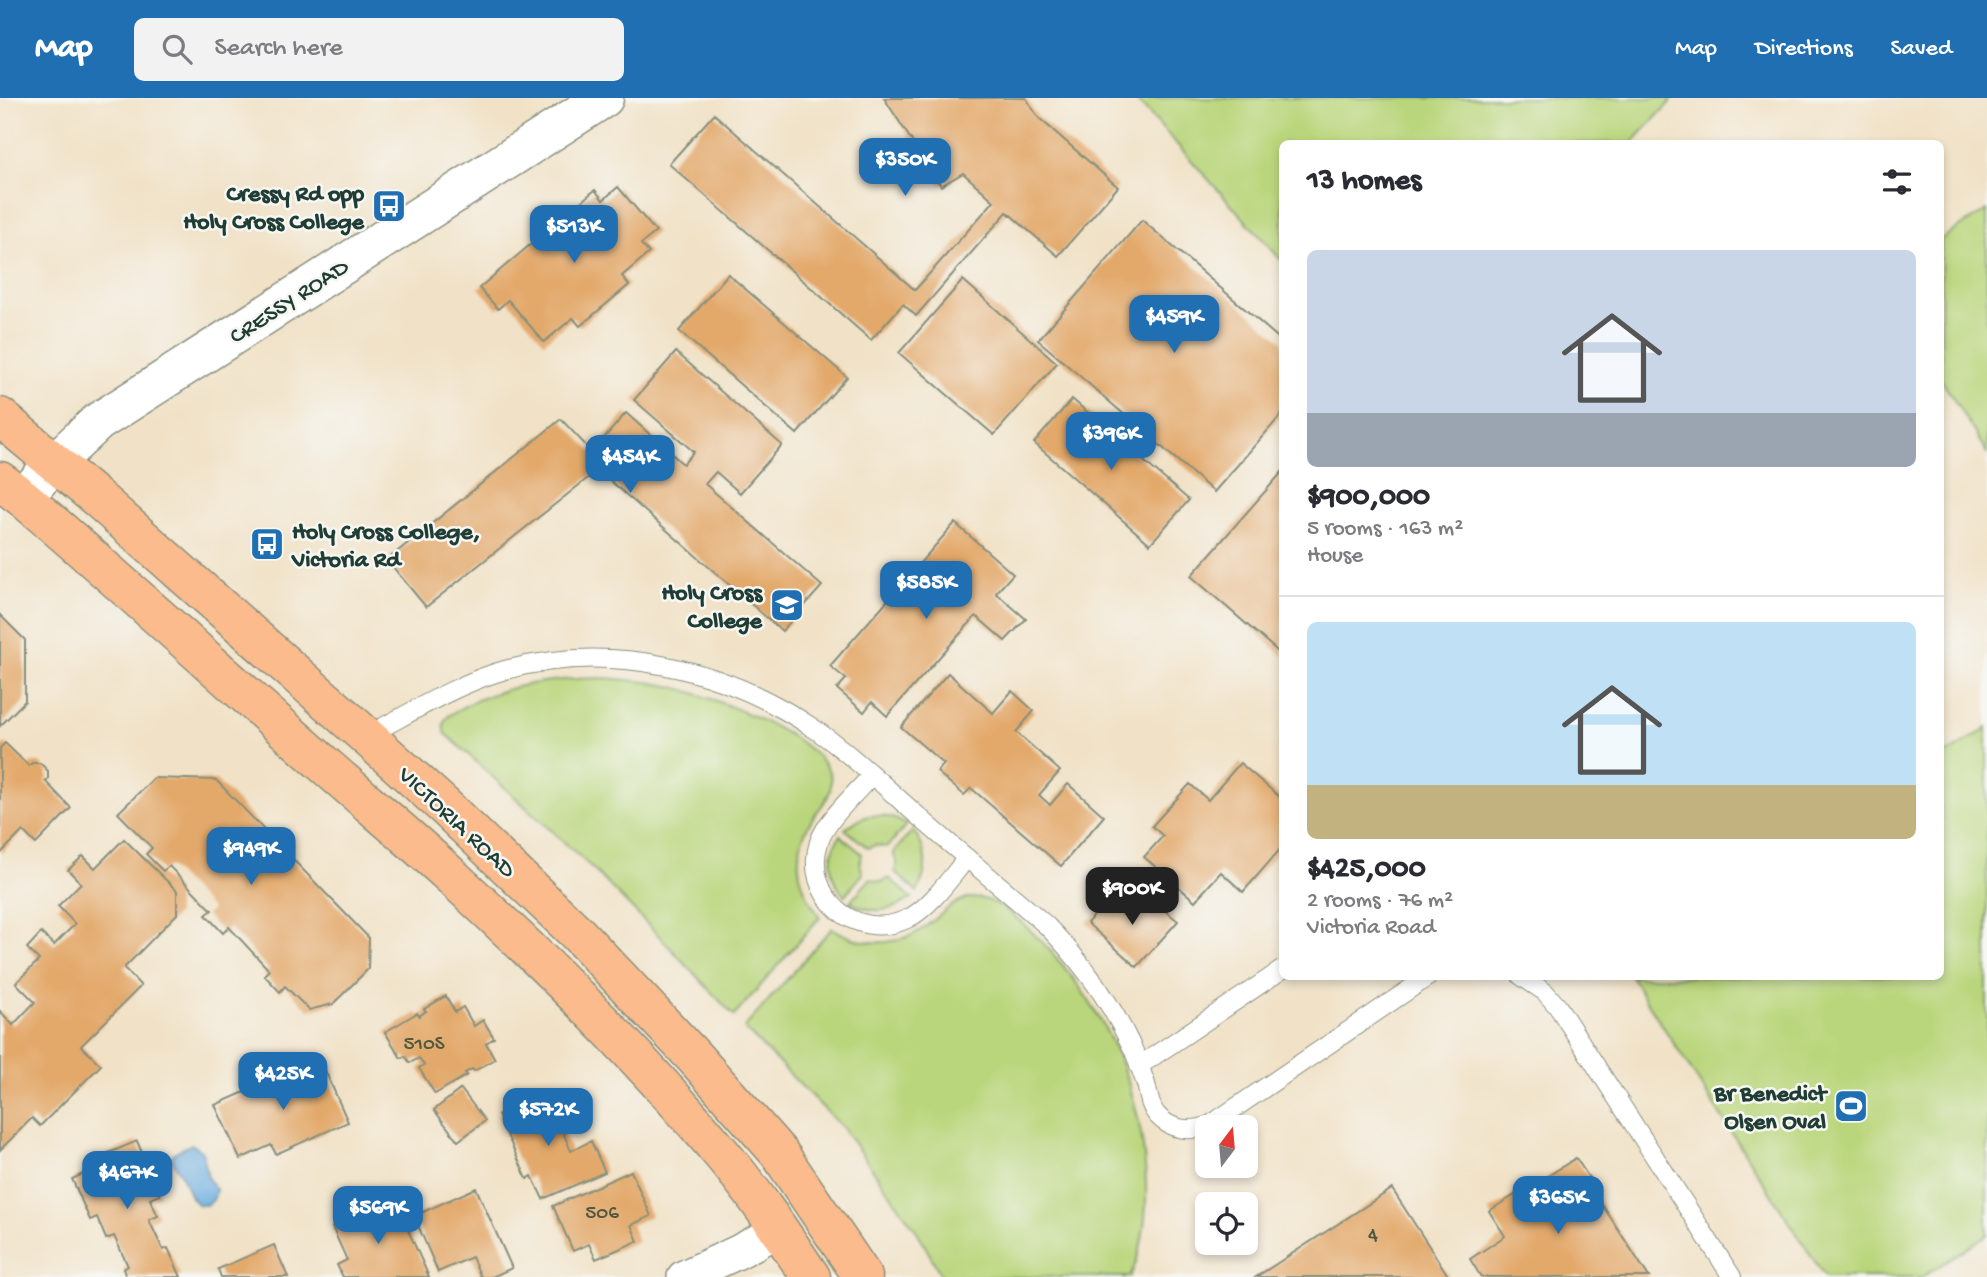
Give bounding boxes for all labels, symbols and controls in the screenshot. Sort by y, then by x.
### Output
search box [134,18,624,81]
text: Map [35,30,92,68]
icon: search [158,30,196,68]
text: Search here [214,34,343,65]
text: Map [1675,35,1717,64]
text: Directions [1755,35,1853,64]
text: Saved [1891,35,1952,64]
pin: $350K [856,139,954,198]
text: $350K [875,147,935,174]
icon: filters [1878,163,1916,201]
text: 13 homes [1307,165,1421,200]
place label: Cressy Rd opp Holy Cross College [183,181,366,238]
bus stop icon: Cressy Rd opp Holy Cross College [370,187,408,225]
pin: $513K [525,206,623,265]
text: $513K [546,214,602,241]
street label: CRESSY ROAD [225,253,355,352]
icon: home [1549,295,1675,421]
pin: $459K [1125,296,1223,355]
text: $459K [1145,304,1203,331]
pin: $396K [1062,412,1160,472]
text: $396K [1082,421,1140,448]
pin: $454K [581,436,679,495]
text: $454K [602,444,658,471]
text: $900,000 [1307,481,1430,516]
text: 5 rooms · 163 m² [1307,516,1463,543]
place label: Holy Cross College, Victoria Rd [291,519,480,576]
bus stop icon: Holy Cross College, Victoria Rd [248,525,286,563]
text: House [1307,543,1363,570]
pin: $585K [877,561,975,621]
text: $585K [896,570,956,597]
place label: Holy Cross College [661,580,764,637]
school or university icon: Holy Cross College [768,586,806,624]
icon: home [1549,667,1675,793]
street label: VICTORIA ROAD [390,761,521,886]
pin: $949K [202,828,300,887]
text: $949K [223,836,279,863]
text: $425,000 [1307,853,1426,888]
pin: $900K [1083,868,1181,927]
text: $900K [1102,876,1162,903]
text: 2 rooms · 76 m² [1307,888,1453,915]
text: Victoria Road [1307,915,1436,942]
house number: 510S [403,1033,445,1058]
pin: $425K [234,1052,332,1112]
text: $425K [254,1061,312,1088]
place label: Br Benedict Olsen Oval [1713,1081,1828,1138]
sports icon: Br Benedict Olsen Oval [1832,1087,1870,1125]
pin: $572K [499,1088,597,1148]
text: $572K [519,1097,577,1124]
north arrow [1195,1115,1258,1178]
map controls [1195,1115,1258,1255]
pin: $467K [78,1152,176,1211]
text: $467K [98,1160,156,1187]
pin: $365K [1509,1176,1607,1236]
text: $365K [1529,1185,1587,1212]
pin: $569K [329,1186,427,1246]
button: locate [1195,1192,1258,1255]
text: $569K [349,1195,407,1222]
house number: 506 [585,1202,619,1227]
house number: 4 [1368,1224,1378,1249]

